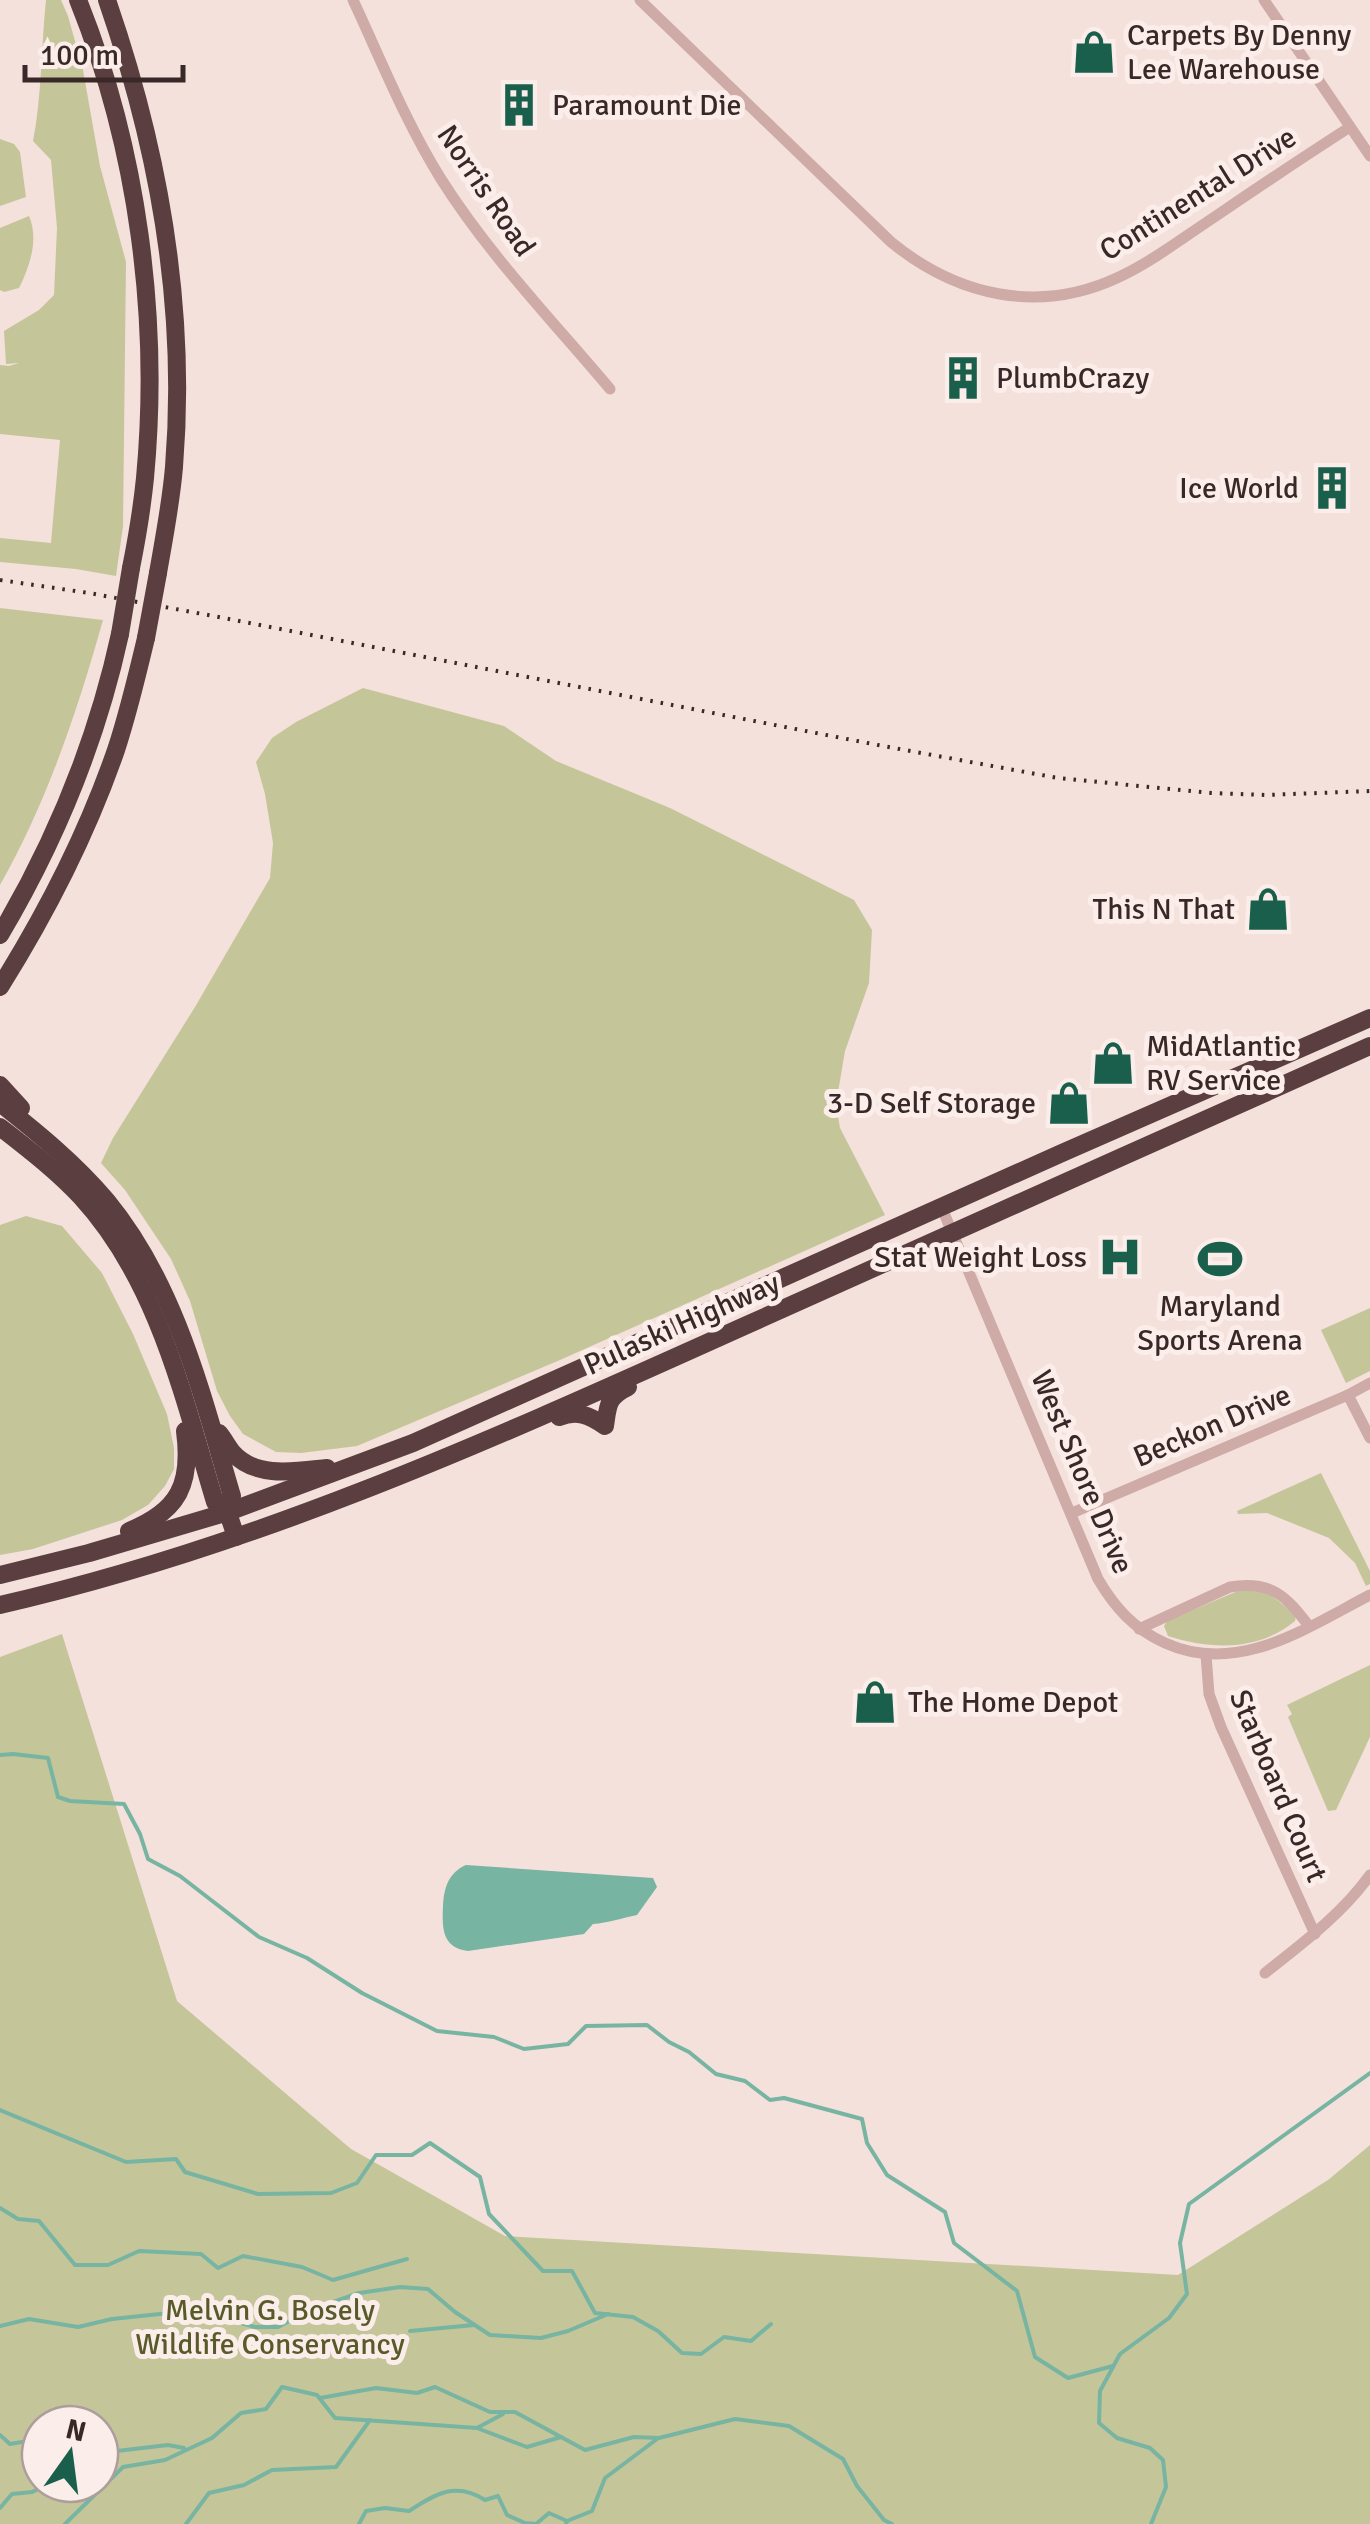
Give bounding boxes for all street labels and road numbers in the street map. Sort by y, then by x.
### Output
street label: Norris Road [429,118,543,264]
street label: Continental Drive [1093,119,1303,269]
street label: Pulaski Highway [578,1264,786,1384]
street label: West Shore Drive [1023,1365,1141,1579]
street label: Beckon Drive [1128,1376,1296,1476]
street label: Starboard Court [1221,1684,1335,1888]

